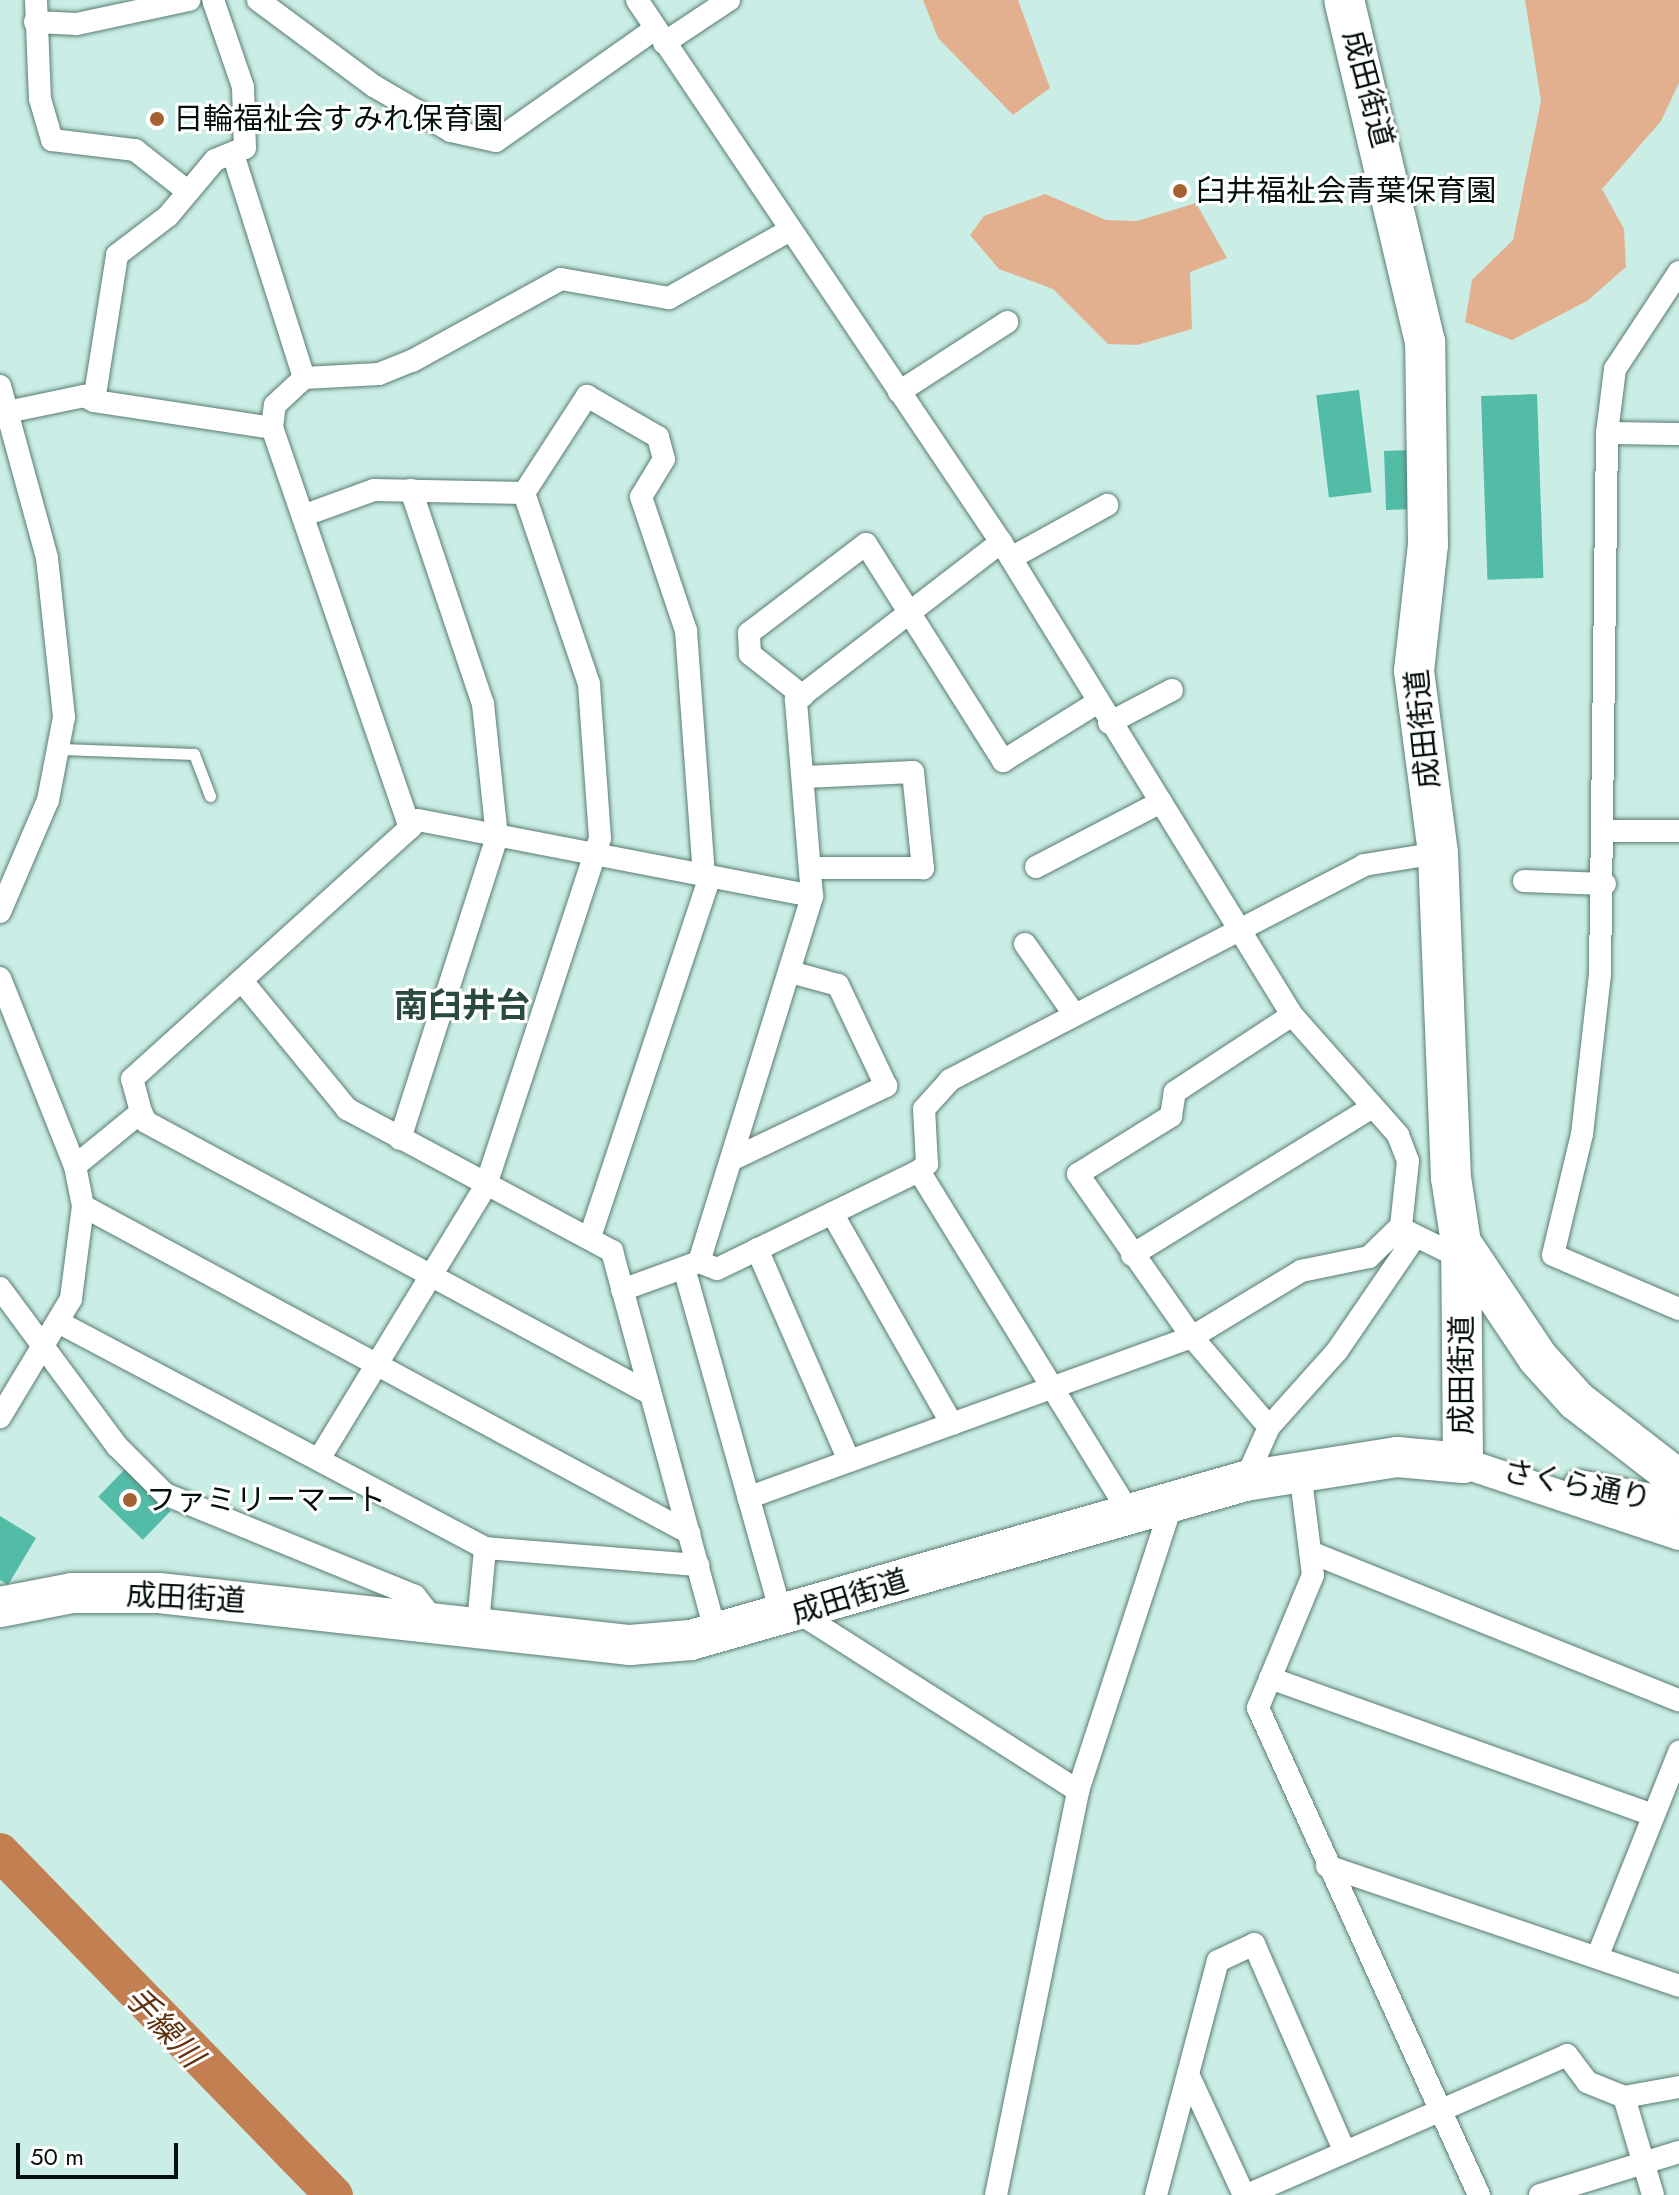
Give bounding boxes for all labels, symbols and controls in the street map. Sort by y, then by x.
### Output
street label: 成田街道 [1335,26,1401,152]
place label: 日輪福祉会すみれ保育園 [173,101,503,137]
marker: 日輪福祉会すみれ保育園 [148,110,166,128]
place label: 臼井福祉会青葉保育園 [1196,173,1496,209]
marker: 臼井福祉会青葉保育園 [1171,182,1189,200]
street label: 成田街道 [1399,667,1447,791]
district label: 南臼井台 [394,986,530,1026]
street label: 成田街道 [1444,1315,1480,1435]
street label: さくら通り [1500,1453,1654,1517]
place label: ファミリーマート [146,1482,386,1518]
marker: ファミリーマート [121,1491,139,1509]
street label: 成田街道 [787,1562,913,1632]
street label: 成田街道 [125,1577,247,1619]
water label: 手繰川 [117,1979,211,2075]
scale bar [20,2127,182,2177]
text: 50 m [30,2139,84,2174]

